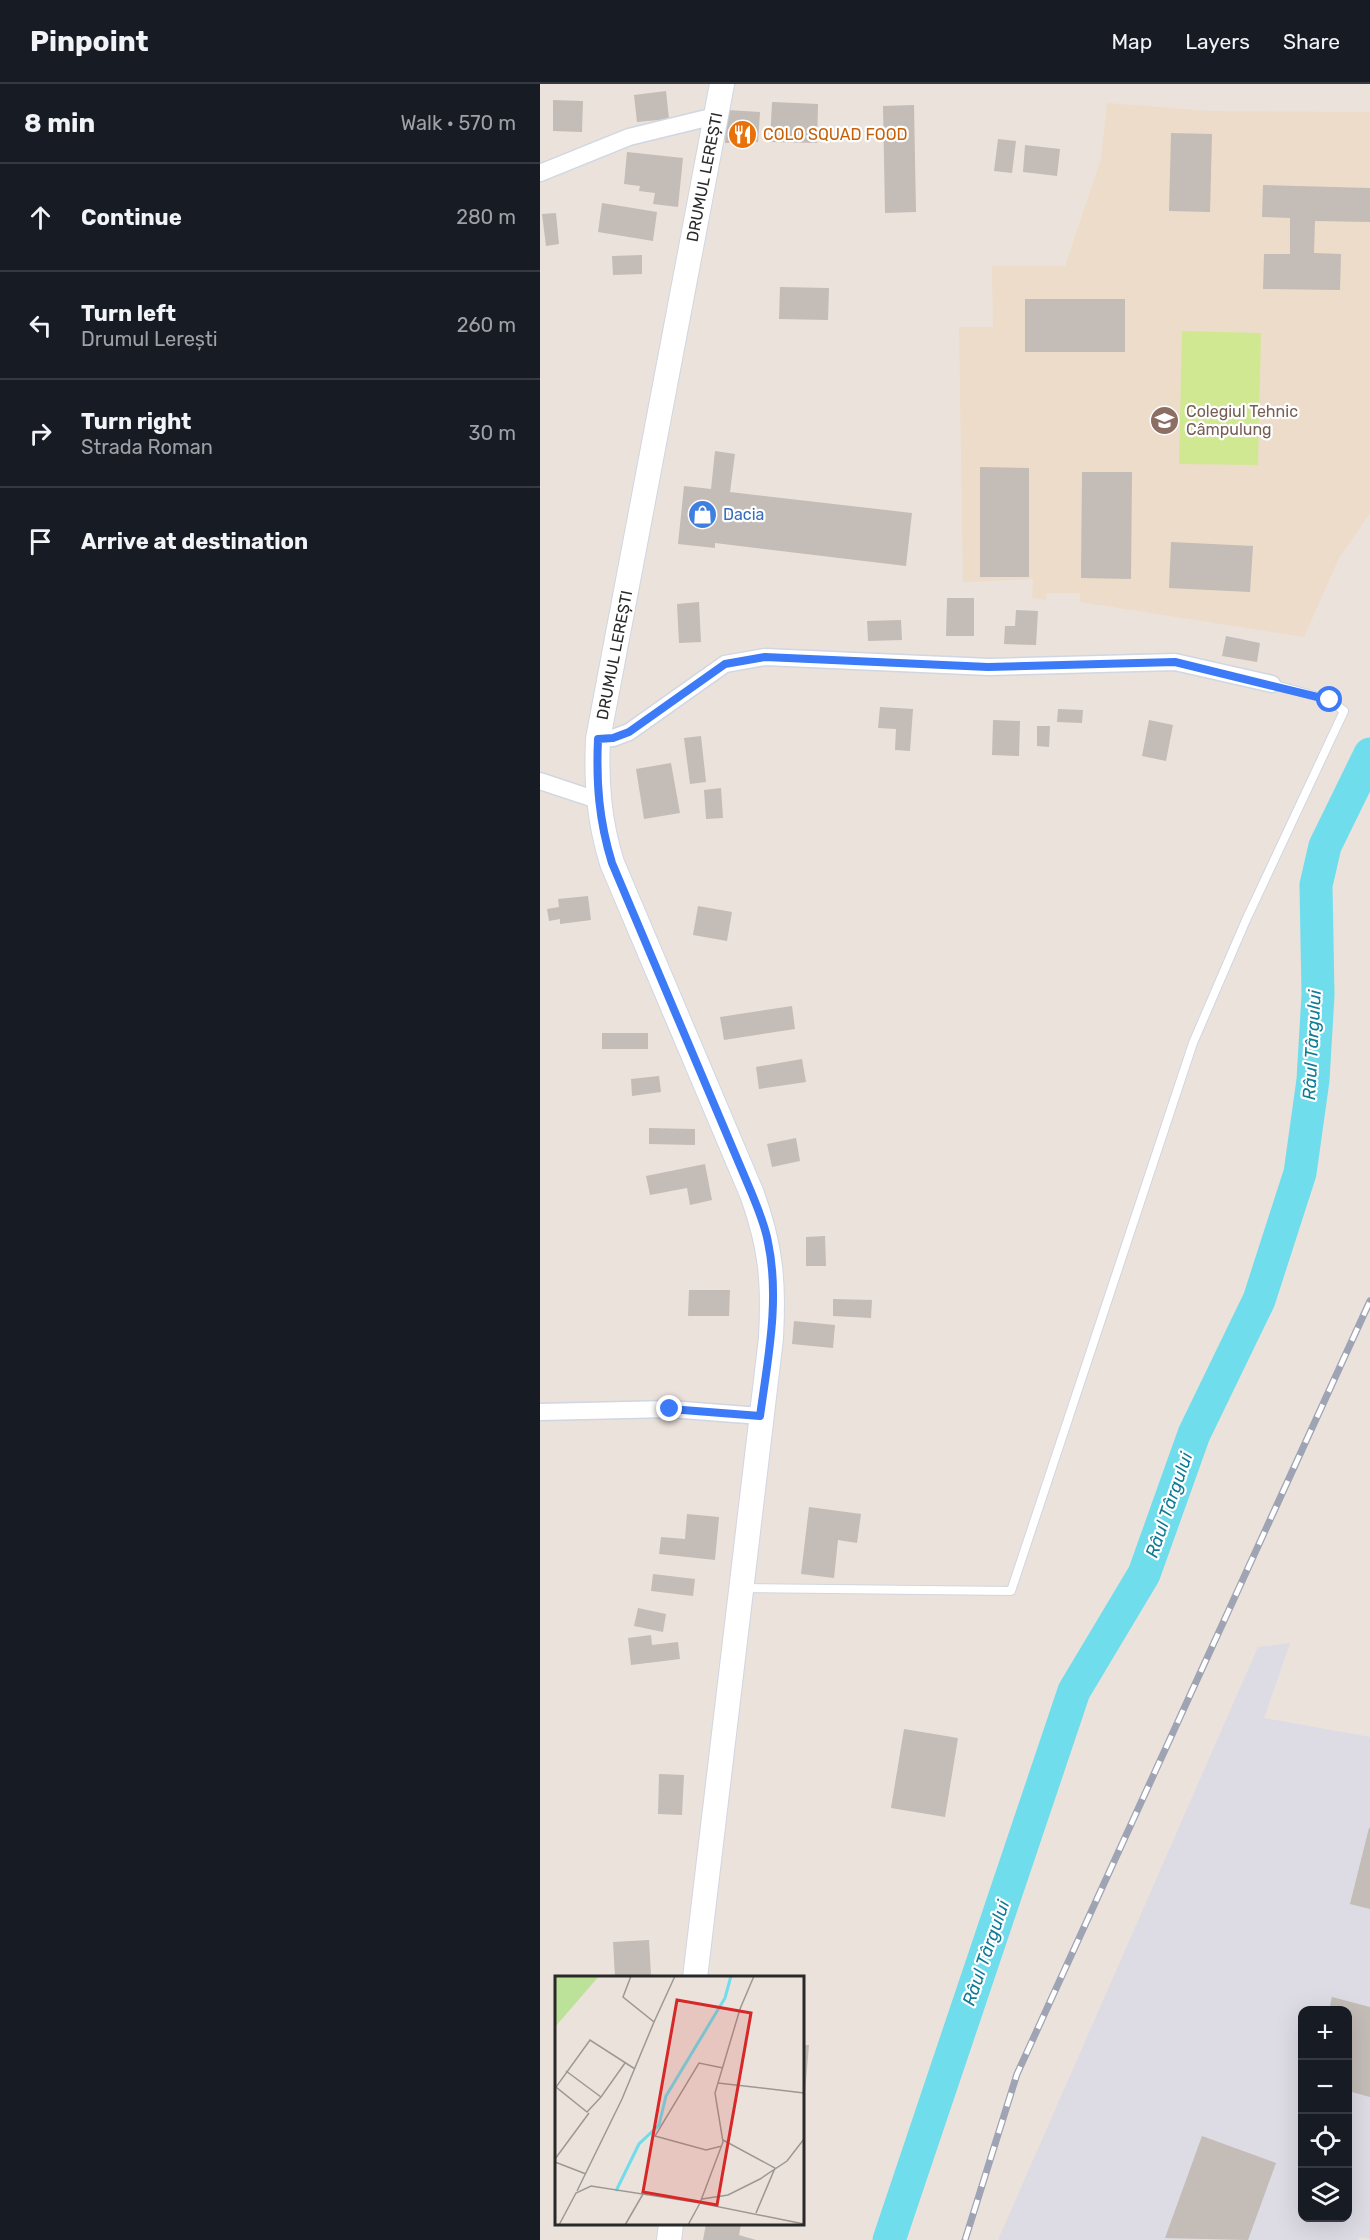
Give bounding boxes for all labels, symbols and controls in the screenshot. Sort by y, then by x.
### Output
text: Pinpoint [30,25,149,58]
text: Map [1111,29,1152,54]
text: Layers [1185,29,1250,54]
text: Share [1283,29,1340,54]
text: 8 min [24,108,95,139]
text: Walk · 570 m [400,111,516,135]
street label: DRUMUL LEREȘTI [683,111,726,243]
restaurant icon: COLO SQUAD FOOD [726,118,758,150]
place label: COLO SQUAD FOOD [763,125,908,144]
icon: ahead [24,201,57,234]
text: Continue [81,204,182,231]
text: 280 m [456,205,516,229]
text: Turn left [81,300,176,327]
icon: left [24,309,57,342]
text: 260 m [457,313,516,337]
text: Drumul Lerești [81,327,218,351]
place label: Colegiul Tehnic Câmpulung [1186,402,1298,439]
school or university icon: Colegiul Tehnic Câmpulung [1149,404,1181,436]
text: Turn right [81,408,191,435]
icon: right [24,417,57,450]
text: 30 m [469,421,516,445]
text: Strada Roman [81,435,213,459]
shop icon: Dacia [686,498,718,530]
place label: Dacia [723,505,764,524]
icon: arrive [24,525,57,558]
text: Arrive at destination [81,528,308,555]
street label: DRUMUL LEREȘTI [593,589,636,721]
route start [1316,686,1342,712]
water label: Râul Târgului [1298,989,1326,1101]
route end [656,1395,682,1421]
water label: Râul Târgului [1141,1449,1198,1561]
water label: Râul Târgului [958,1897,1015,2009]
inset map [555,1976,804,2225]
map controls [1298,2006,1352,2222]
button: + [1298,2006,1352,2060]
button: − [1298,2060,1352,2114]
button: locate [1298,2114,1352,2168]
button: layers [1298,2168,1352,2222]

